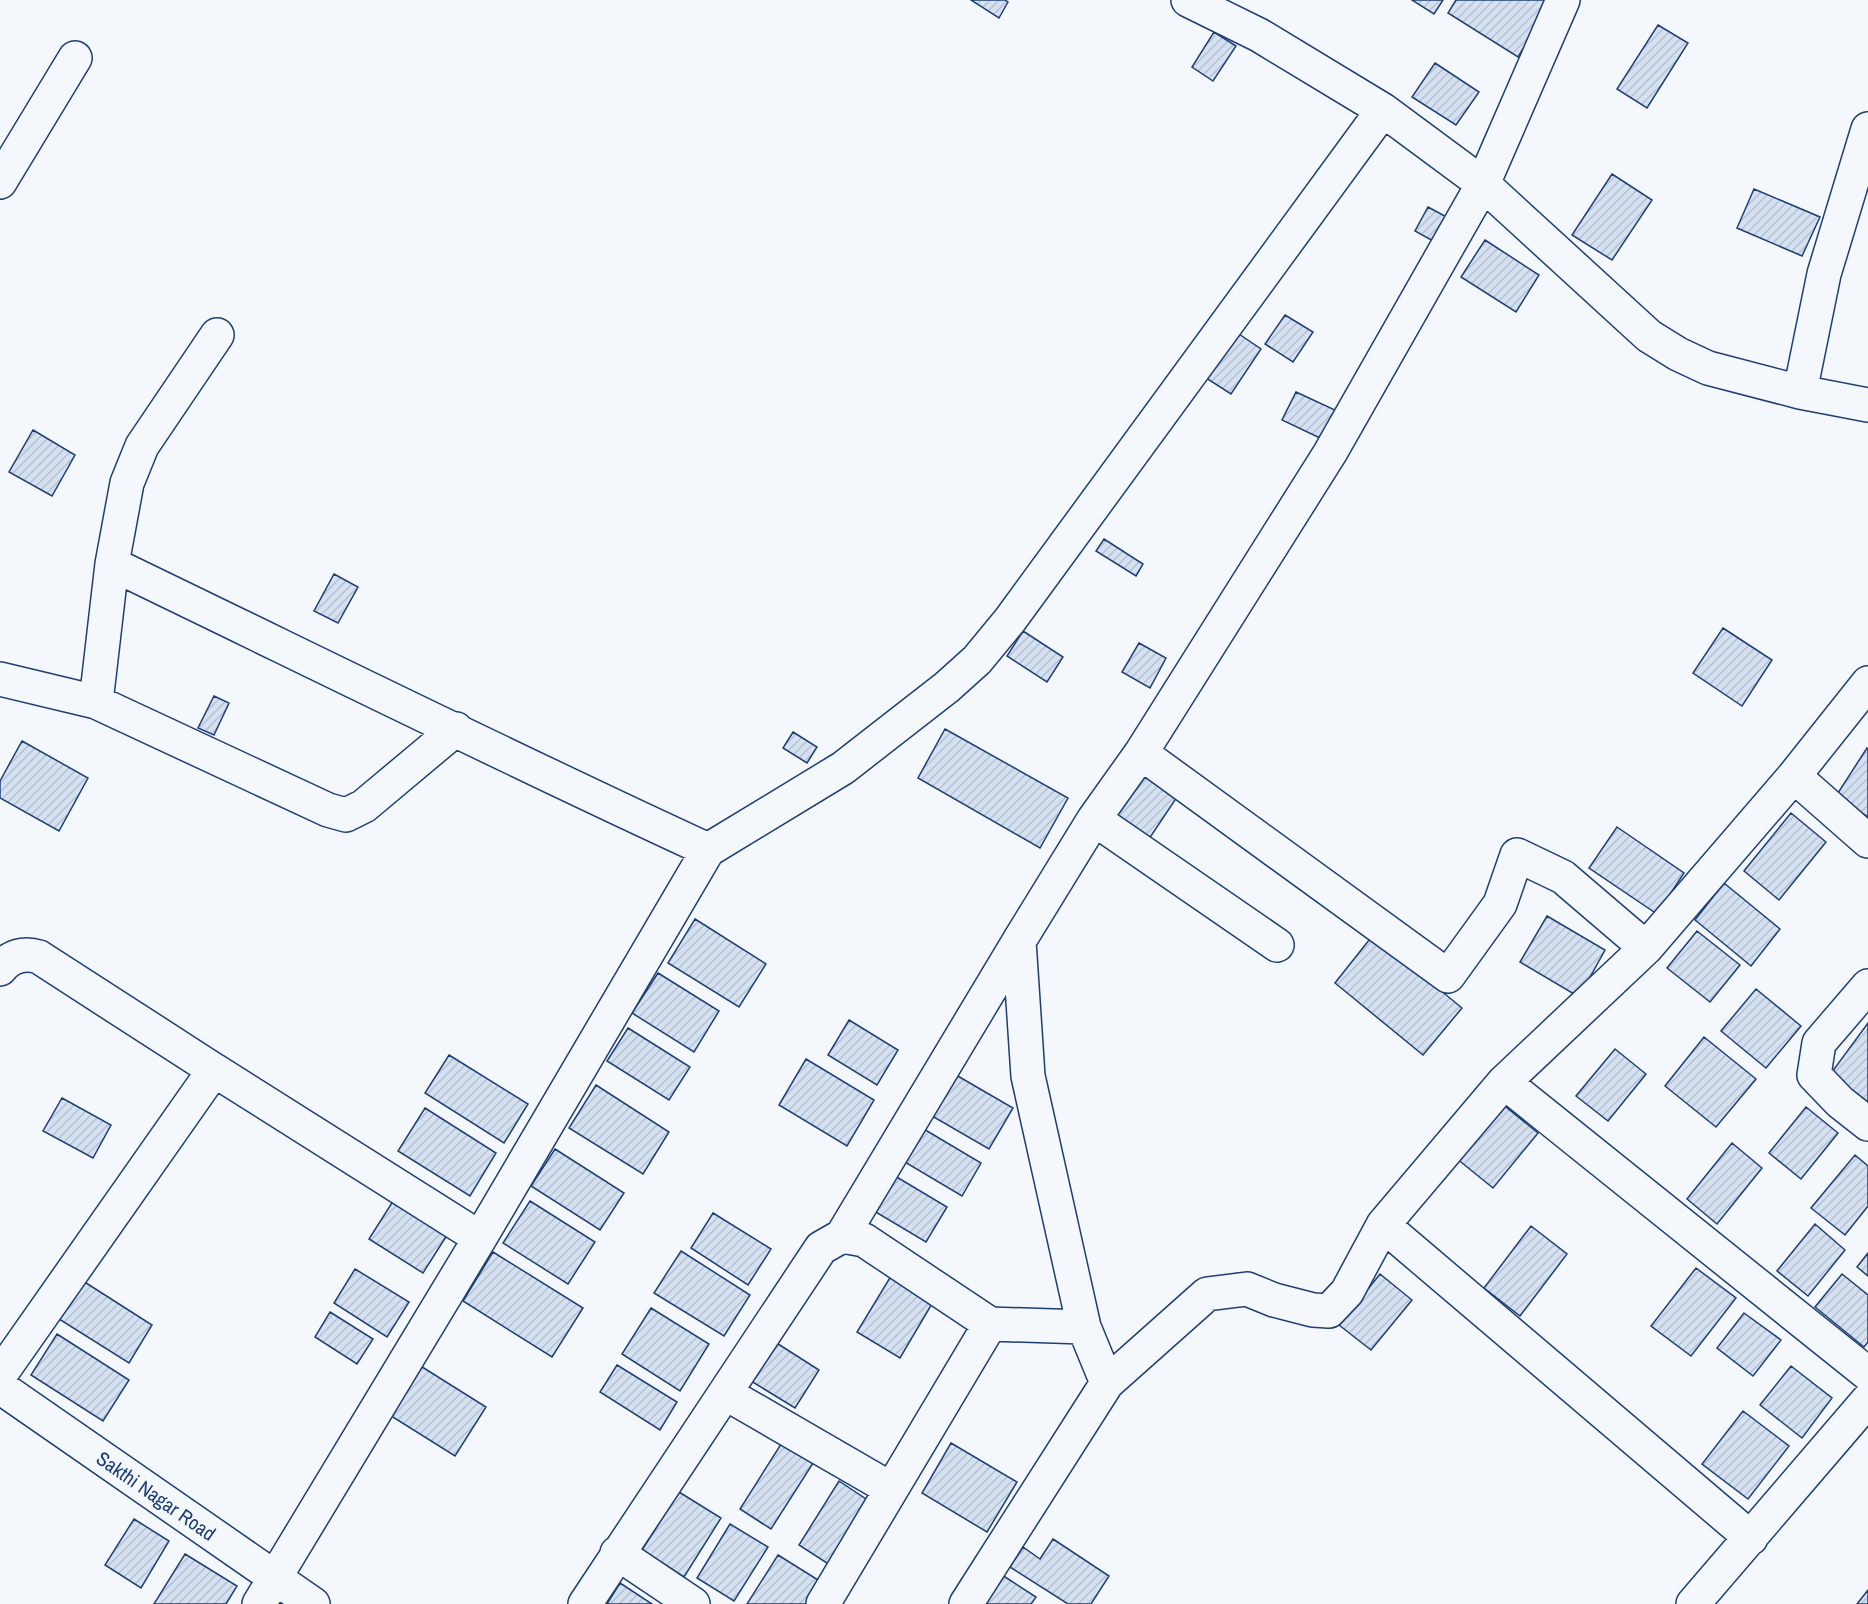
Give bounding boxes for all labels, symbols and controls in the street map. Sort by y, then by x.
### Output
street label: Sakthi Nagar Road [91,1445,221,1547]

